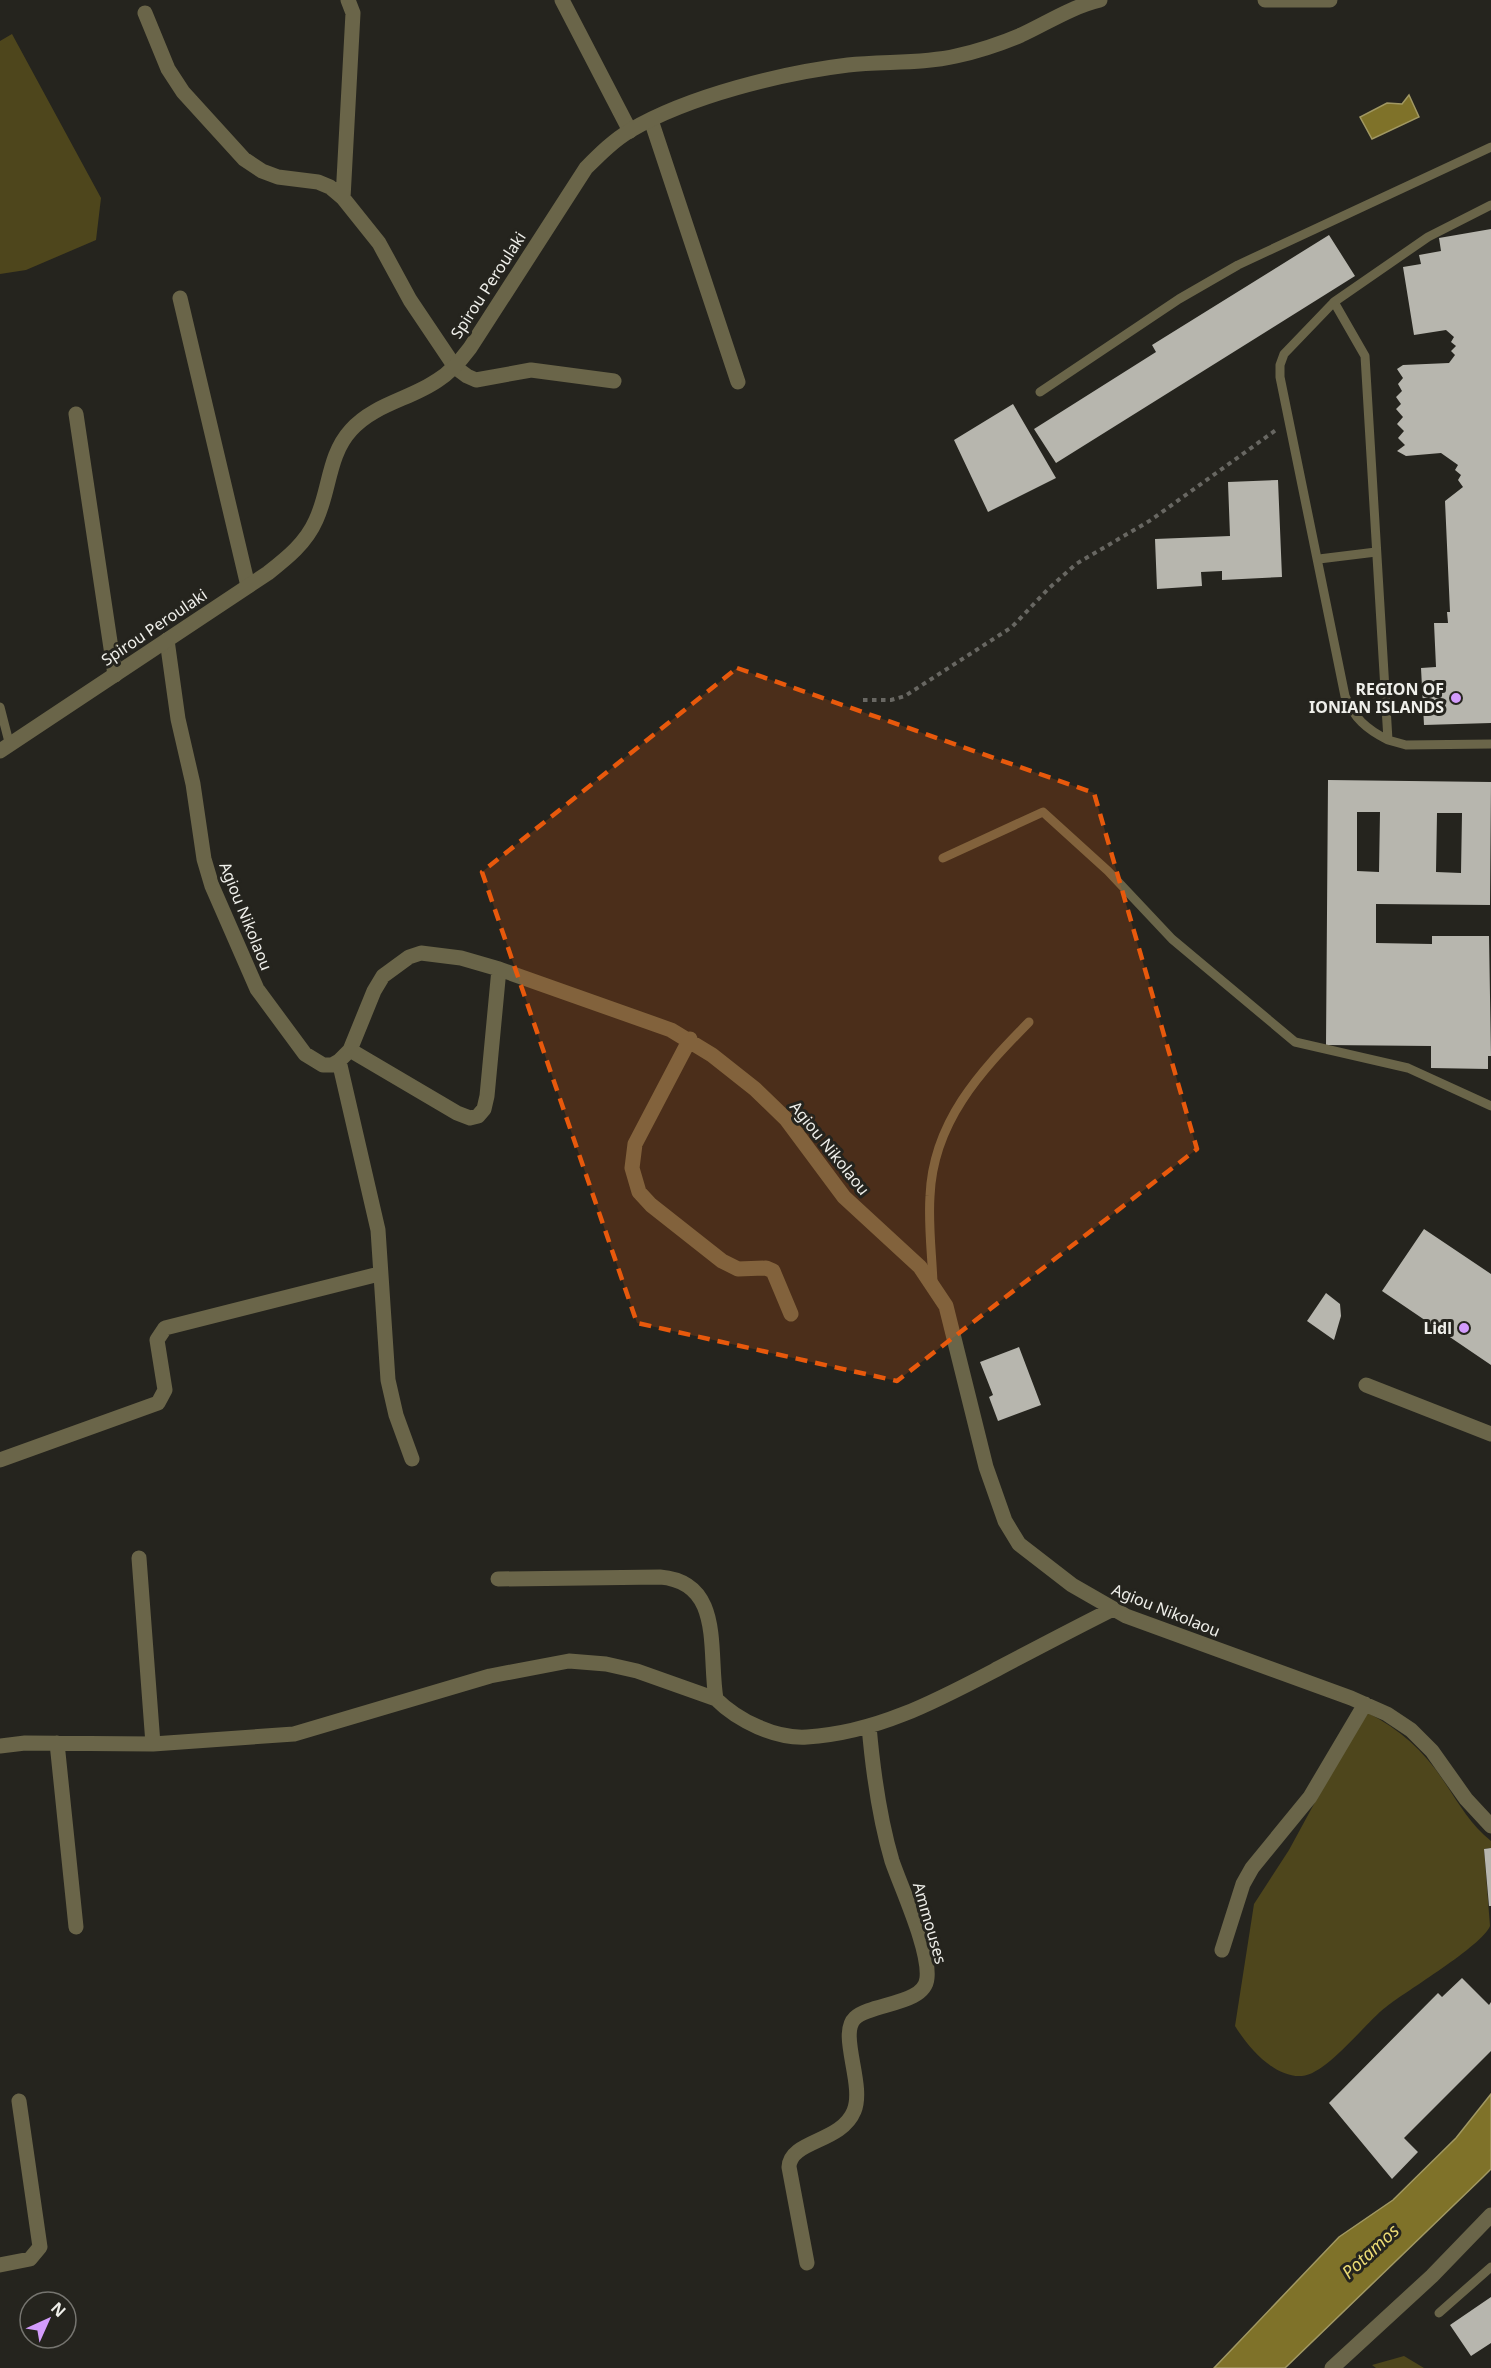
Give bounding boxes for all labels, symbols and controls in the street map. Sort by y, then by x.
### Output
street label: Spirou Peroulaki [445,227,531,343]
street label: Spirou Peroulaki [97,583,211,671]
place label: REGION OF IONIAN ISLANDS [1309,678,1444,718]
marker: REGION OF IONIAN ISLANDS [1449,691,1463,705]
street label: Agiou Nikolaou [214,859,278,973]
street label: Agiou Nikolaou [785,1096,875,1200]
place label: Lidl [1423,1317,1452,1339]
marker: Lidl [1457,1321,1471,1335]
street label: Agiou Nikolaou [1109,1578,1223,1642]
street label: Ammouses [908,1880,952,1966]
water label: Potamos [1336,2218,1404,2284]
north arrow [18,2290,78,2350]
text: N [46,2297,71,2322]

